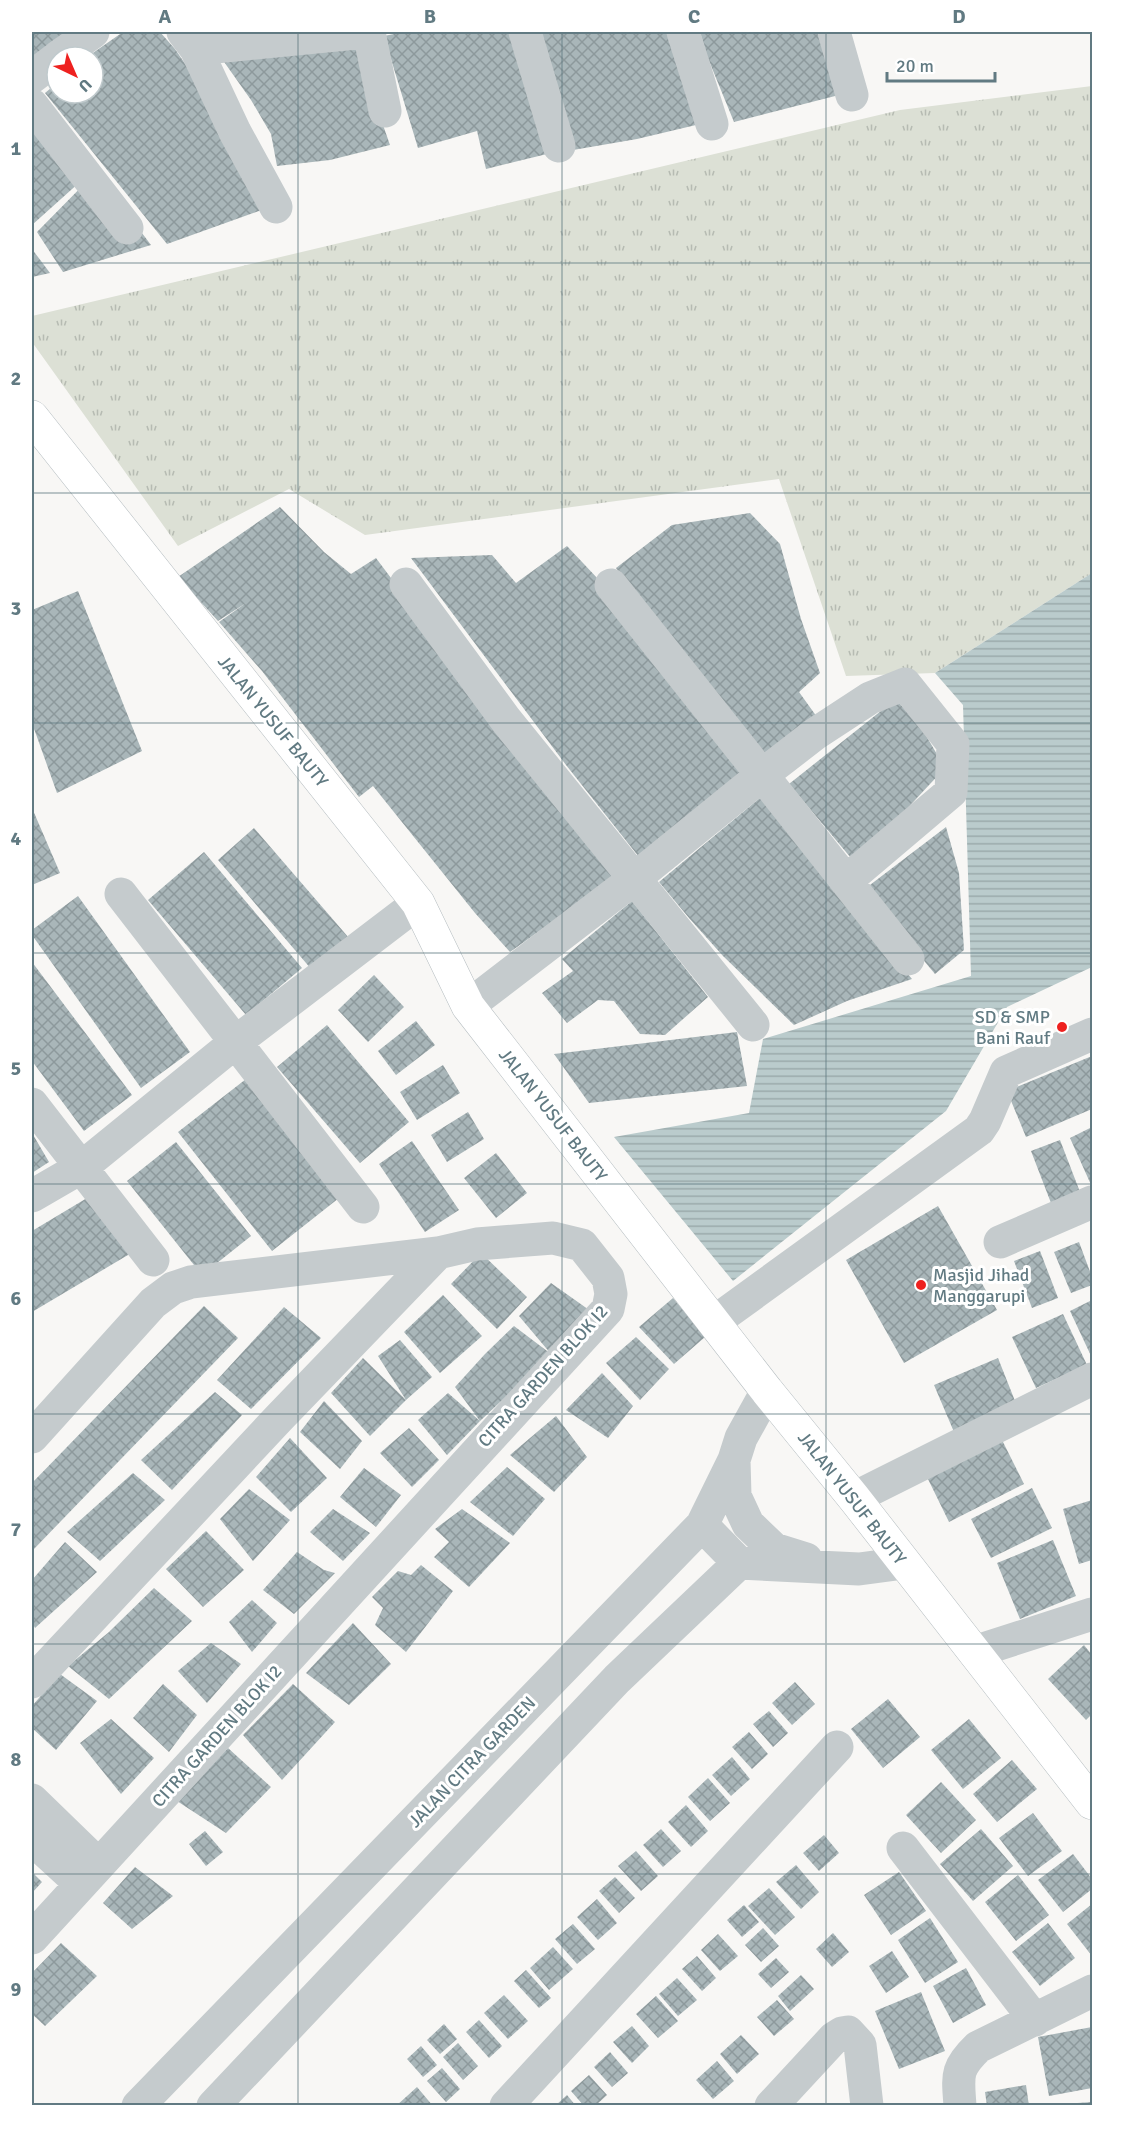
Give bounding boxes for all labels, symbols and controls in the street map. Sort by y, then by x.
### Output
text: A [159,4,172,29]
text: B [424,4,436,29]
text: C [688,4,700,29]
text: D [952,4,966,29]
north arrow [45,45,105,105]
scale bar [887,45,995,83]
text: 20 m [896,55,934,77]
text: U [74,74,96,96]
text: 1 [11,136,22,161]
text: 2 [11,366,21,391]
text: 3 [11,596,21,621]
street label: JALAN YUSUF BAUTY [213,651,333,791]
text: 4 [11,826,22,851]
place label: SD & SMP Bani Rauf [975,1006,1051,1049]
marker: SD & SMP Bani Rauf [1055,1020,1069,1034]
street label: JALAN YUSUF BAUTY [494,1044,612,1186]
text: 5 [11,1056,21,1081]
place label: Masjid Jihad Manggarupi [933,1264,1029,1307]
marker: Masjid Jihad Manggarupi [914,1278,928,1292]
text: 6 [11,1286,22,1311]
street label: CITRA GARDEN BLOK I2 [473,1300,613,1452]
street label: JALAN YUSUF BAUTY [793,1427,911,1569]
text: 7 [11,1517,22,1542]
street label: CITRA GARDEN BLOK I2 [147,1660,287,1812]
street label: JALAN CITRA GARDEN [404,1692,540,1832]
text: 8 [11,1747,22,1772]
text: 9 [11,1977,22,2002]

